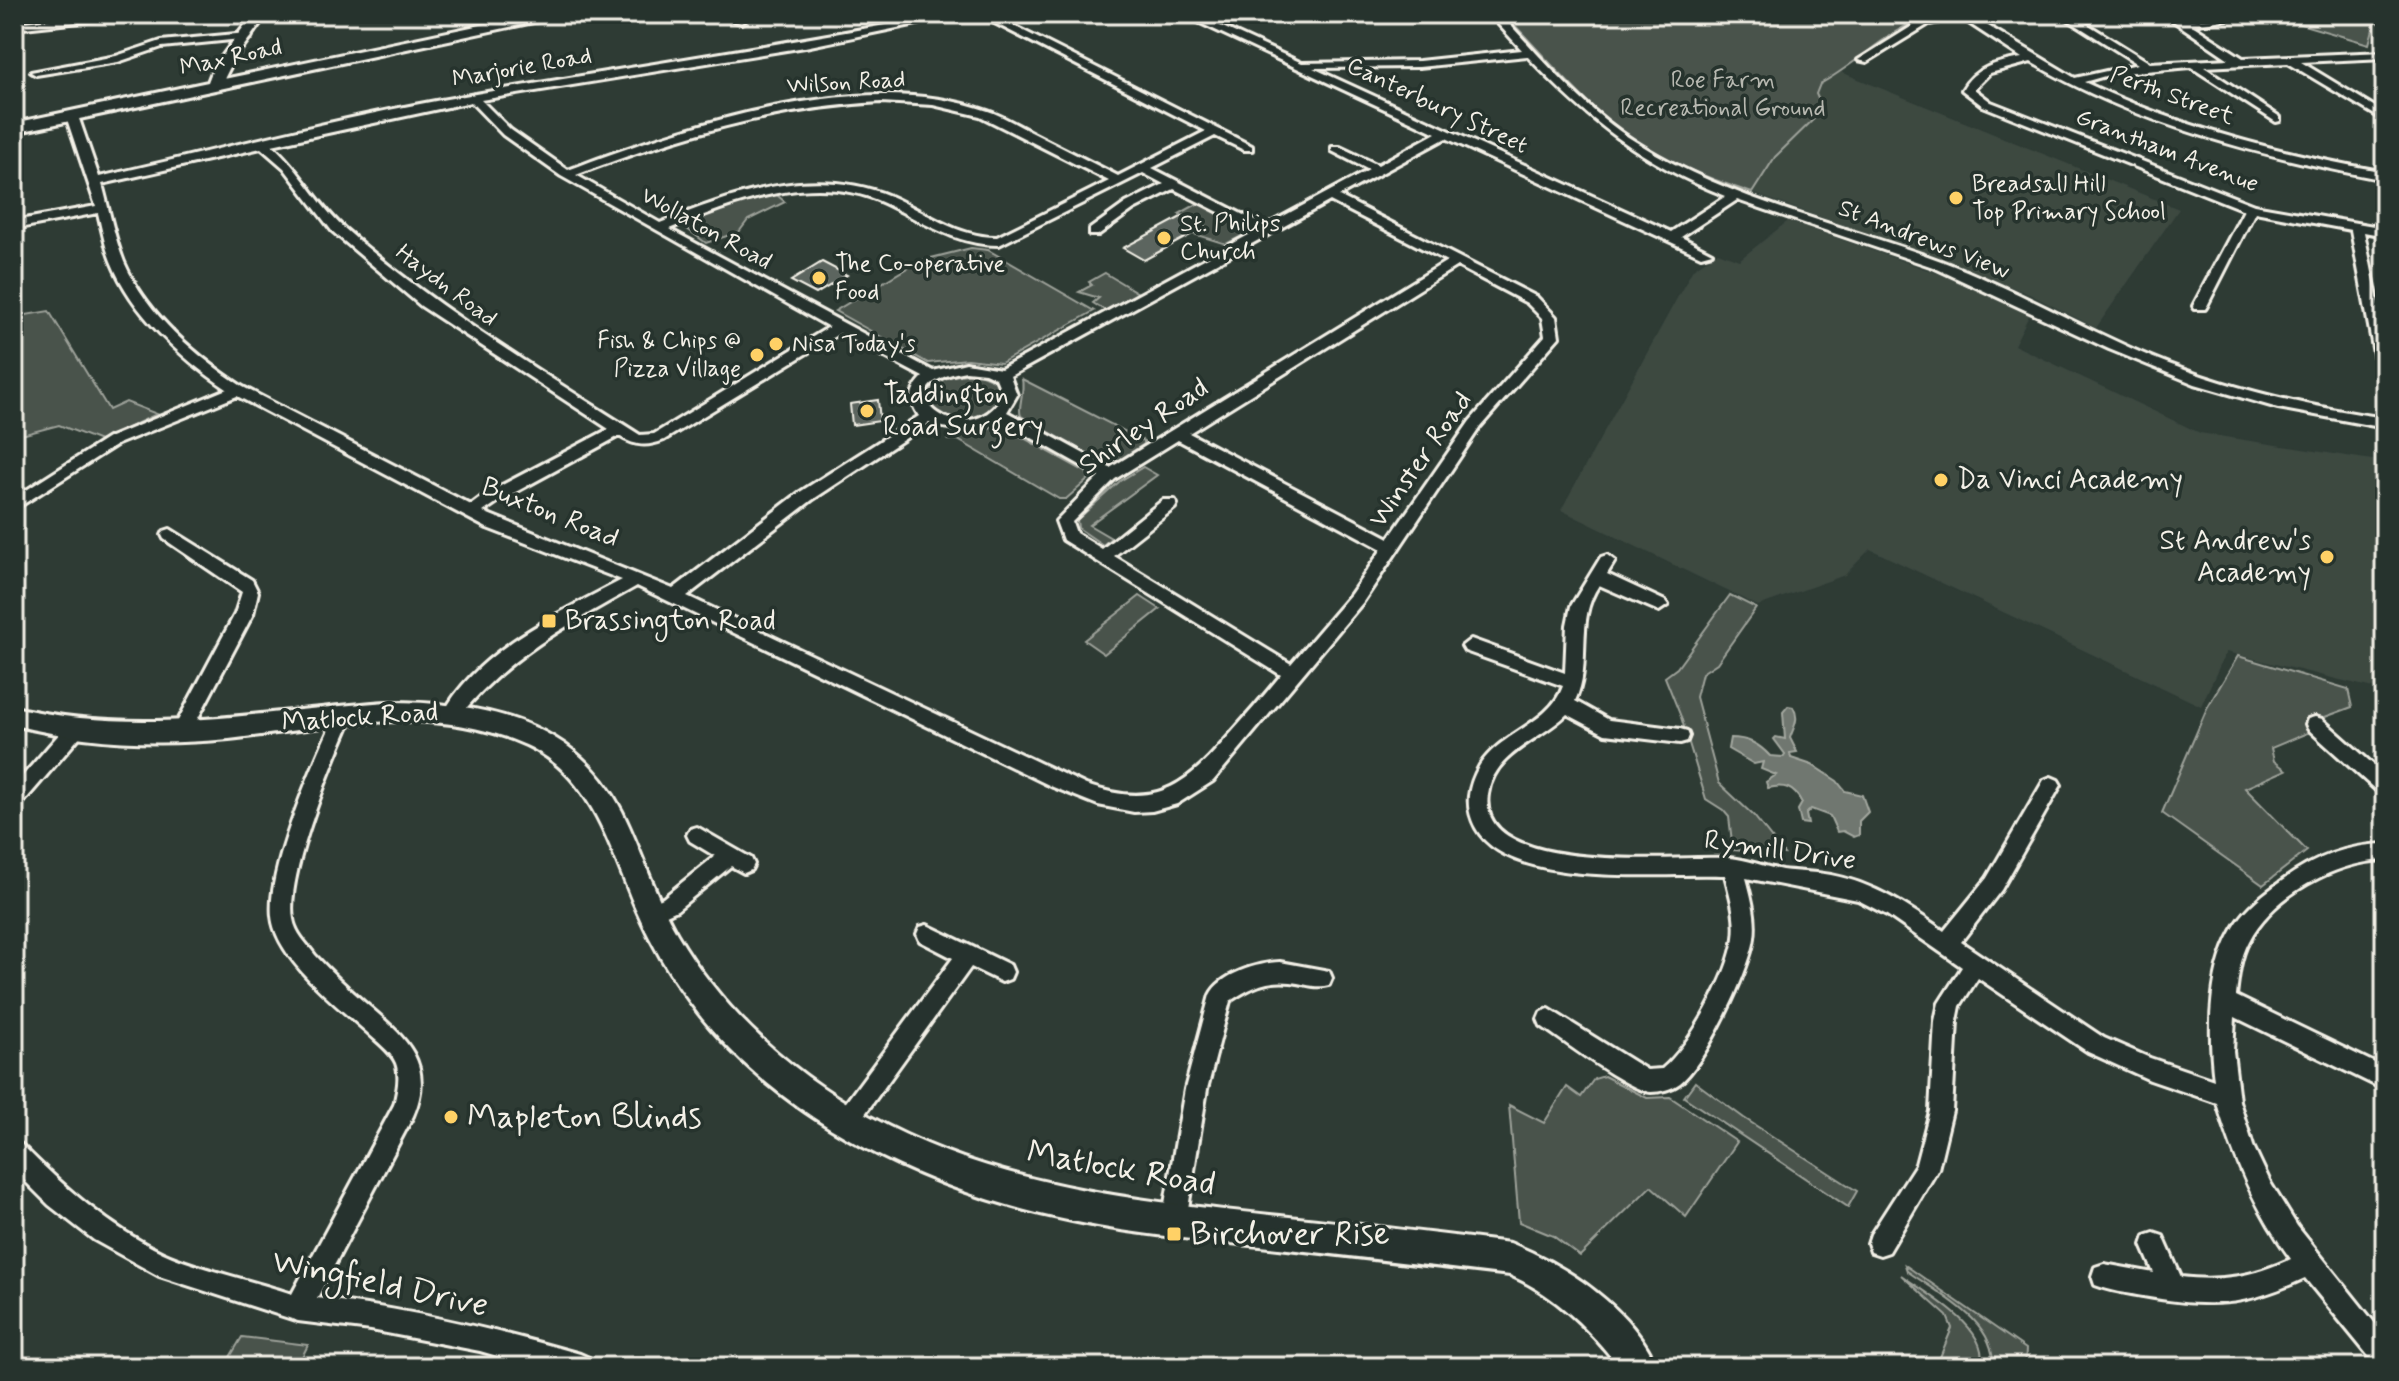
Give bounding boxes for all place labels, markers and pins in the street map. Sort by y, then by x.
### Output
place label: Breadsall Hill Top Primary School [1972,169,2166,228]
marker: Breadsall Hill Top Primary School [1947,189,1965,207]
place label: St. Philips Church [1180,209,1281,268]
marker: St. Philips Church [1155,229,1173,247]
place label: The Co-operative Food [835,249,1005,308]
marker: The Co-operative Food [810,269,828,287]
place label: Fish & Chips @ Pizza Village [597,326,741,385]
place label: Nisa Today's [792,329,916,360]
marker: Nisa Today's [767,335,785,353]
marker: Fish & Chips @ Pizza Village [748,346,766,364]
place label: Taddington Road Surgery [883,377,1044,449]
marker: Taddington Road Surgery [858,402,876,420]
place label: Da Vinci Academy [1957,462,2183,499]
marker: Da Vinci Academy [1932,471,1950,489]
place label: St Andrew's Academy [2160,523,2311,592]
marker: St Andrew's Academy [2318,548,2336,566]
place label: Brassington Road [565,603,776,642]
marker: Brassington Road [540,612,558,630]
place label: Mapleton Blinds [467,1095,702,1140]
marker: Mapleton Blinds [442,1108,460,1126]
place label: Birchover Rise [1190,1212,1390,1257]
marker: Birchover Rise [1165,1225,1183,1243]

